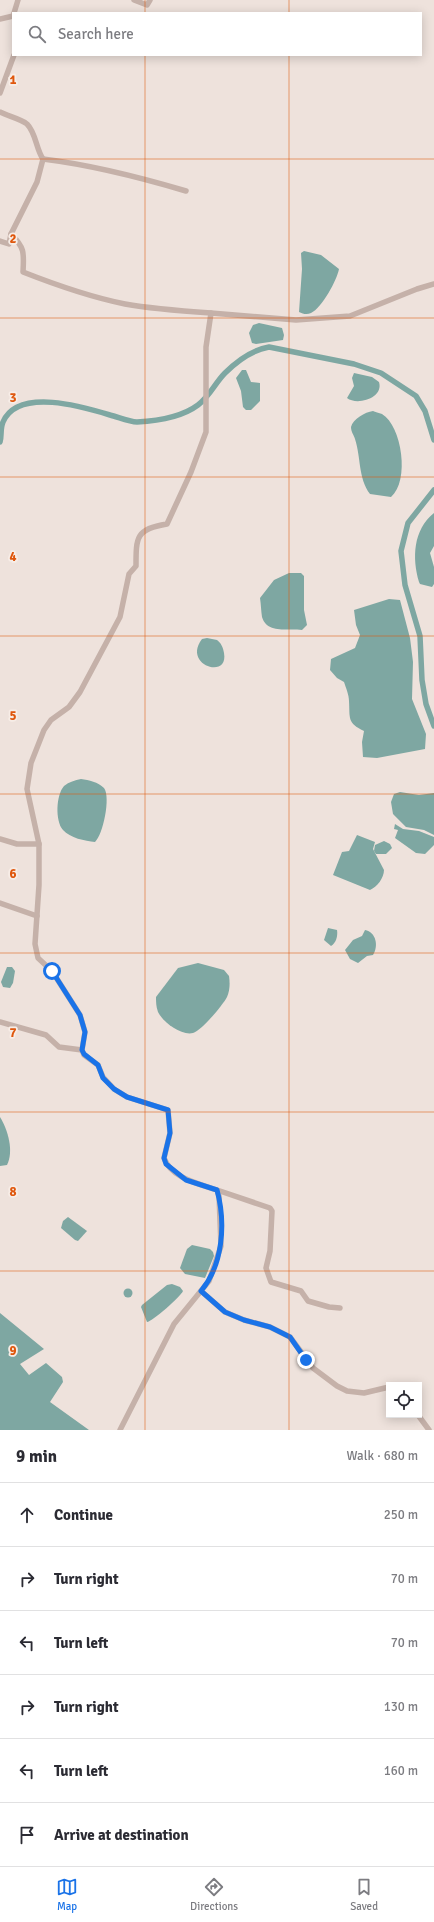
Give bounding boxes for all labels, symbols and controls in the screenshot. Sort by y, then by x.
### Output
search box [12,12,422,56]
icon: search [26,23,48,45]
text: Search here [58,25,134,43]
text: 1 [9,72,17,88]
text: 2 [9,231,17,247]
text: 3 [9,390,17,406]
text: 4 [9,549,17,565]
text: 5 [9,708,17,724]
text: 6 [9,866,17,882]
route start [43,962,61,980]
text: 7 [9,1025,17,1041]
text: 8 [9,1184,17,1200]
text: 9 [9,1343,17,1359]
route end [297,1351,315,1369]
map controls [386,1382,422,1418]
button: locate [386,1382,422,1418]
text: 9 min [16,1446,57,1467]
text: Walk · 680 m [347,1448,418,1464]
icon: ahead [16,1504,38,1526]
text: Continue [54,1506,113,1524]
text: 250 m [384,1507,418,1523]
icon: right [16,1568,38,1590]
text: Turn right [54,1570,119,1588]
text: 70 m [391,1571,418,1587]
icon: left [16,1632,38,1654]
text: Turn left [54,1634,108,1652]
text: 70 m [391,1635,418,1651]
icon: right [16,1696,38,1718]
text: Turn right [54,1698,119,1716]
text: 130 m [384,1699,418,1715]
icon: left [16,1760,38,1782]
text: Turn left [54,1762,108,1780]
text: 160 m [384,1763,418,1779]
icon: arrive [16,1824,38,1846]
text: Arrive at destination [54,1826,189,1844]
tab: Map [56,1876,78,1913]
tab: Directions [190,1876,238,1913]
tab: Saved [350,1876,378,1913]

